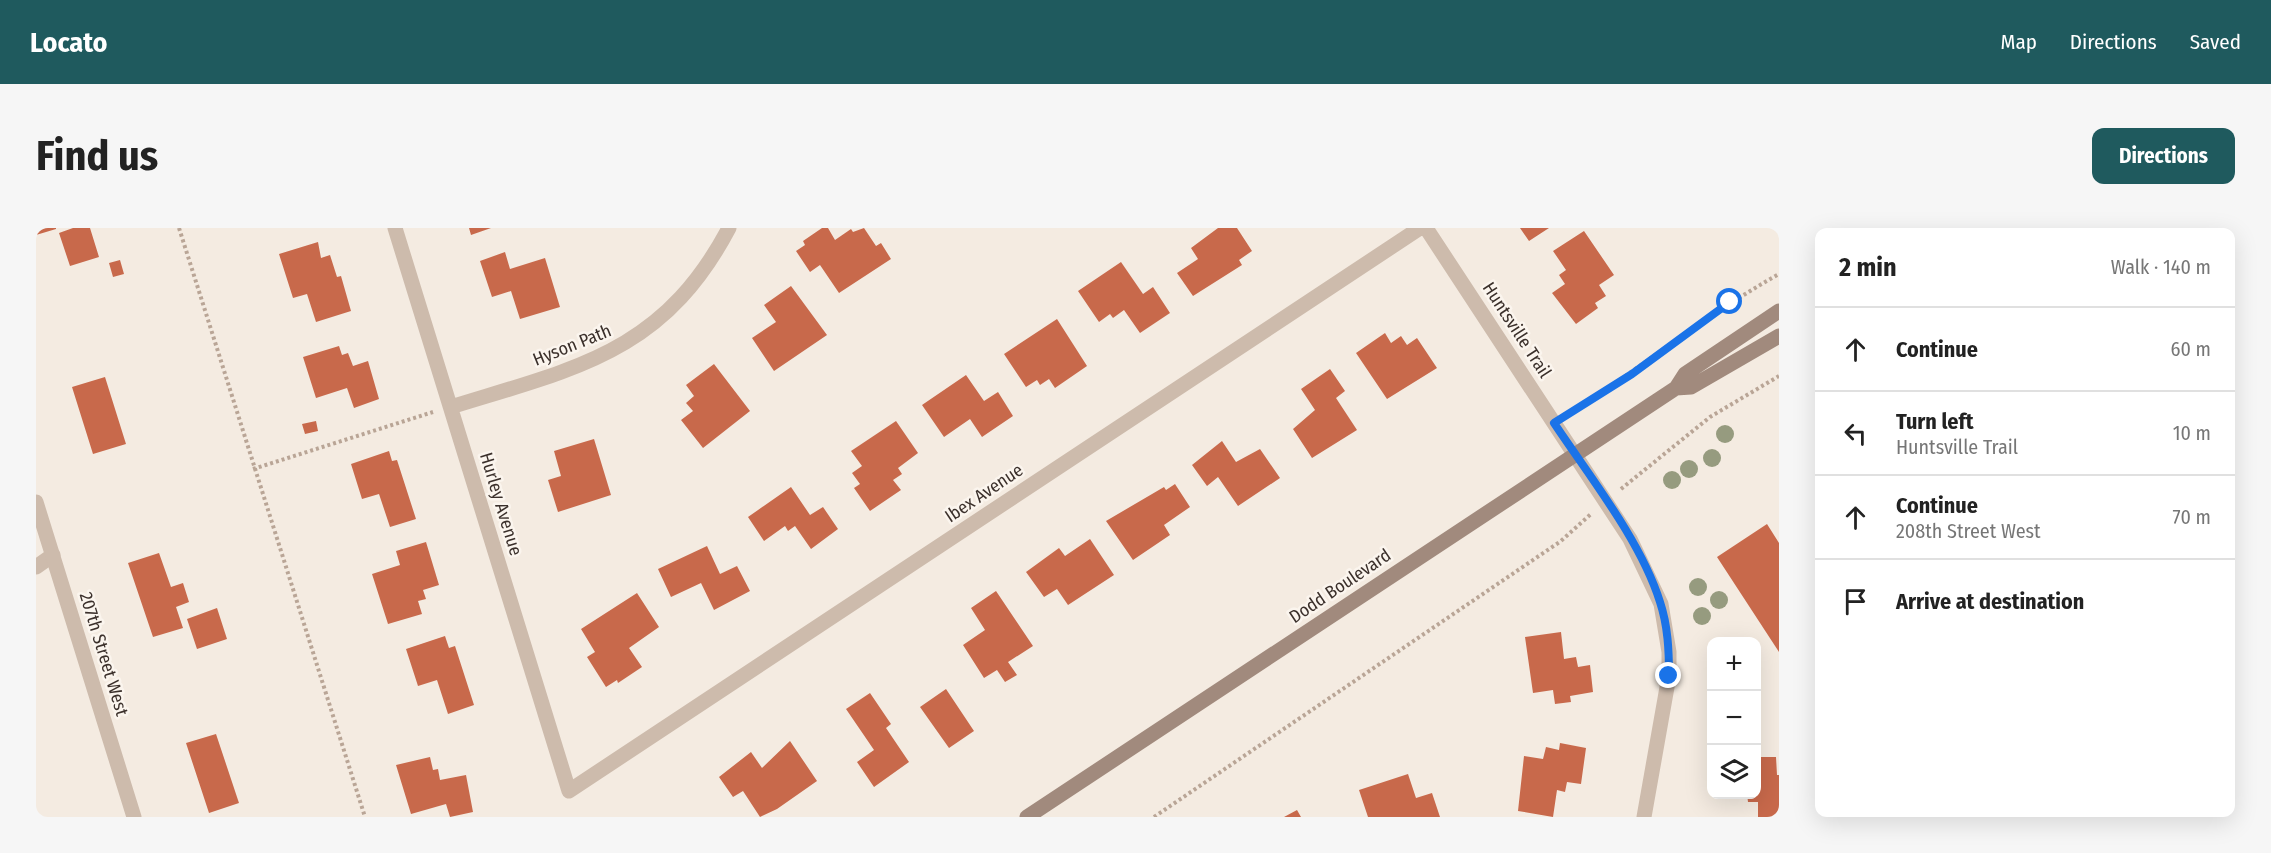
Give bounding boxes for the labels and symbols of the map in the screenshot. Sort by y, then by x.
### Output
street label: Huntsville Trail [1478,278,1556,382]
route start [1716,288,1742,314]
street label: Hyson Path [530,319,614,371]
street label: Hurley Avenue [475,450,527,558]
street label: Ibex Avenue [941,459,1027,527]
street label: Dodd Boulevard [1285,544,1395,628]
street label: 207th Street West [75,590,133,719]
route end [1655,662,1681,688]

